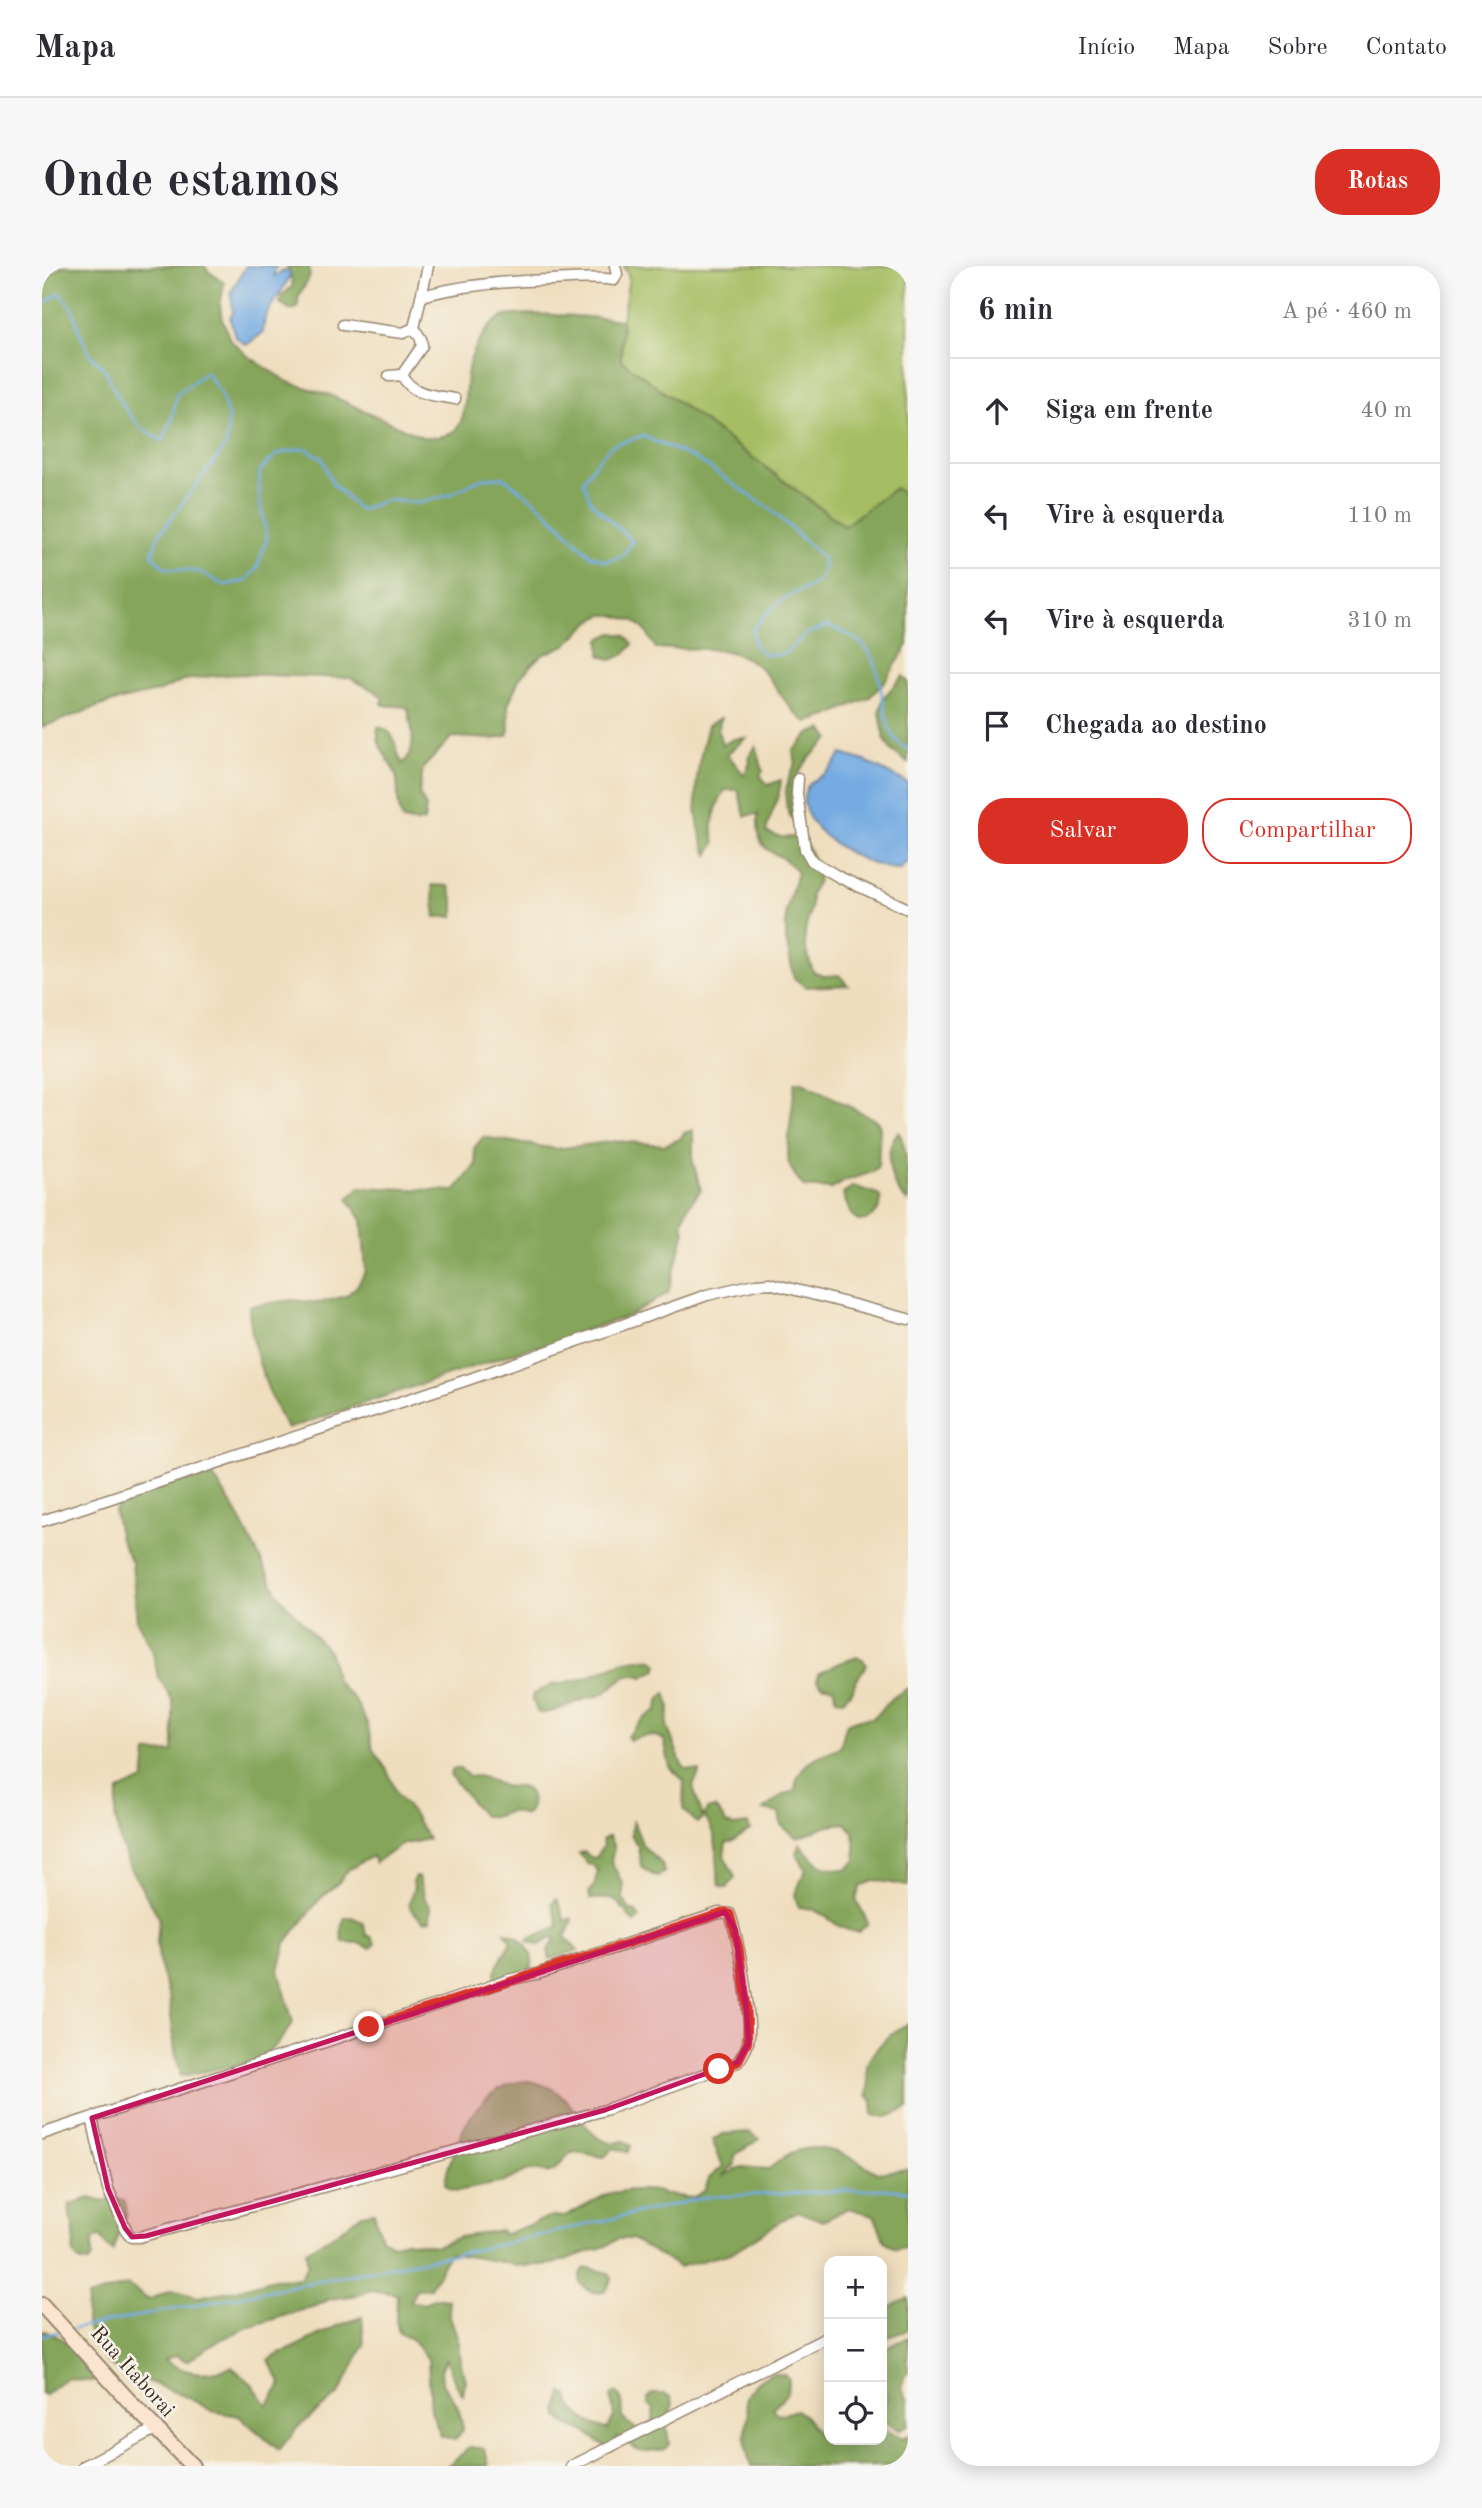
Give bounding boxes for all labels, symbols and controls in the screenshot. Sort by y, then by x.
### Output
text: Mapa [35,32,116,65]
text: Início [1078,36,1135,60]
text: Mapa [1173,36,1230,60]
text: Sobre [1268,36,1327,60]
text: Contato [1365,36,1447,60]
button: Rotas [1315,149,1440,215]
text: Onde estamos [42,158,339,207]
text: 6 min [978,296,1053,326]
text: A pé · 460 m [1281,300,1412,323]
icon: ahead [978,392,1016,430]
text: Siga em frente [1045,398,1213,424]
text: 40 m [1361,399,1412,422]
icon: left [978,497,1016,535]
text: Vire à esquerda [1045,503,1225,529]
text: 110 m [1347,504,1412,527]
icon: left [978,602,1016,640]
text: Vire à esquerda [1045,608,1225,634]
text: 310 m [1347,609,1412,632]
icon: arrive [978,707,1016,745]
text: Chegada ao destino [1045,713,1267,739]
button: Salvar [978,798,1188,864]
button: Compartilhar [1202,798,1412,864]
route end [353,2011,384,2042]
route start [703,2053,734,2084]
map controls [824,2256,887,2445]
button: + [824,2256,887,2319]
button: − [824,2319,887,2382]
street label: Rua Itaborai [86,2322,178,2422]
button: locate [824,2382,887,2445]

